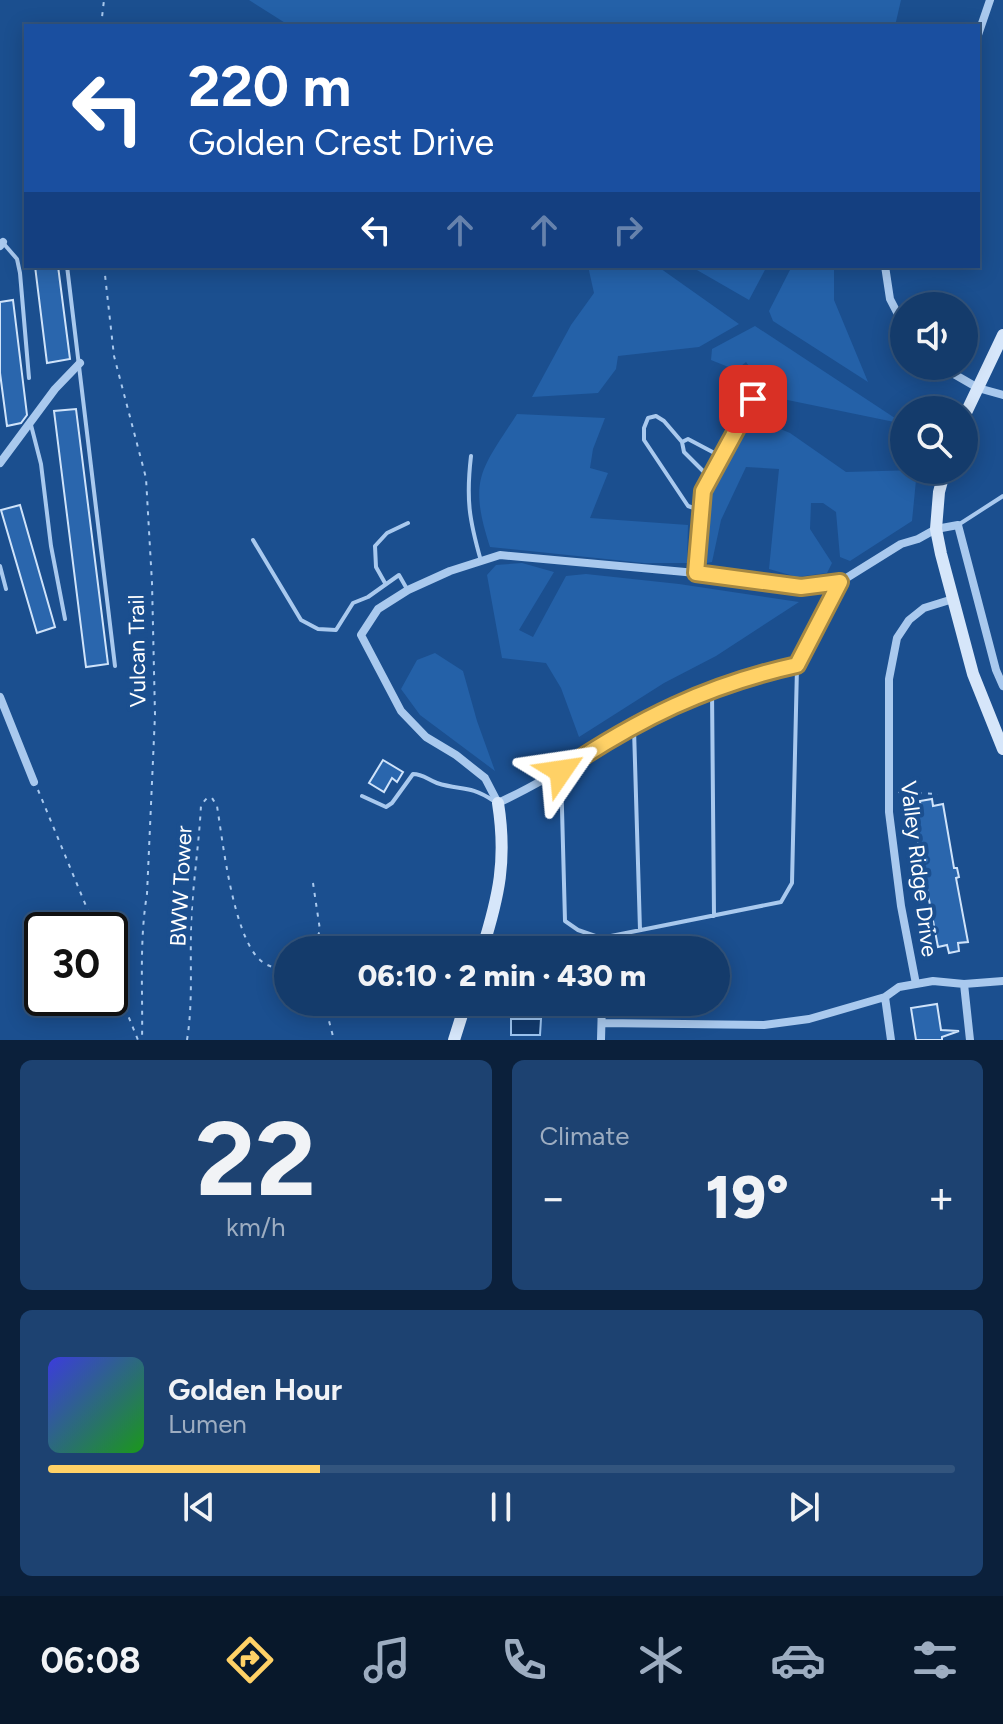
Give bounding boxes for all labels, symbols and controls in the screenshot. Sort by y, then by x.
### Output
text: 220 m [188,53,351,120]
icon: left [56,56,160,160]
text: Golden Crest Drive [188,121,494,164]
icon: left [354,208,398,252]
icon: ahead [438,208,482,252]
icon: ahead [522,208,566,252]
icon: right [606,208,650,252]
map controls [890,292,978,484]
button: sound [890,292,978,380]
pin [719,365,787,433]
icon: arrive [731,377,775,421]
button: search [890,396,978,484]
street label: Vulcan Trail [123,594,151,708]
position arrow [519,729,603,813]
street label: Valley Ridge Drive [895,780,943,958]
street label: BWW Tower [164,824,198,947]
speed limit sign: 30 [24,912,128,1016]
text: 06:10 · 2 min · 430 m [358,957,646,994]
text: 22 [196,1096,316,1221]
text: Climate [540,1120,629,1152]
text: 19° [705,1161,789,1233]
text: − [540,1171,567,1224]
text: + [928,1171,955,1224]
text: km/h [226,1211,285,1243]
text: Golden Hour [168,1371,342,1408]
text: Lumen [168,1408,247,1440]
icon: previous [177,1485,221,1529]
icon: pause [479,1485,523,1529]
icon: next [782,1485,826,1529]
icon: directions [222,1632,278,1688]
icon: music [359,1632,415,1688]
icon: phone [496,1632,552,1688]
icon: climate [633,1632,689,1688]
icon: car [770,1632,826,1688]
icon: filters [907,1632,963,1688]
text: 06:08 [40,1639,141,1682]

